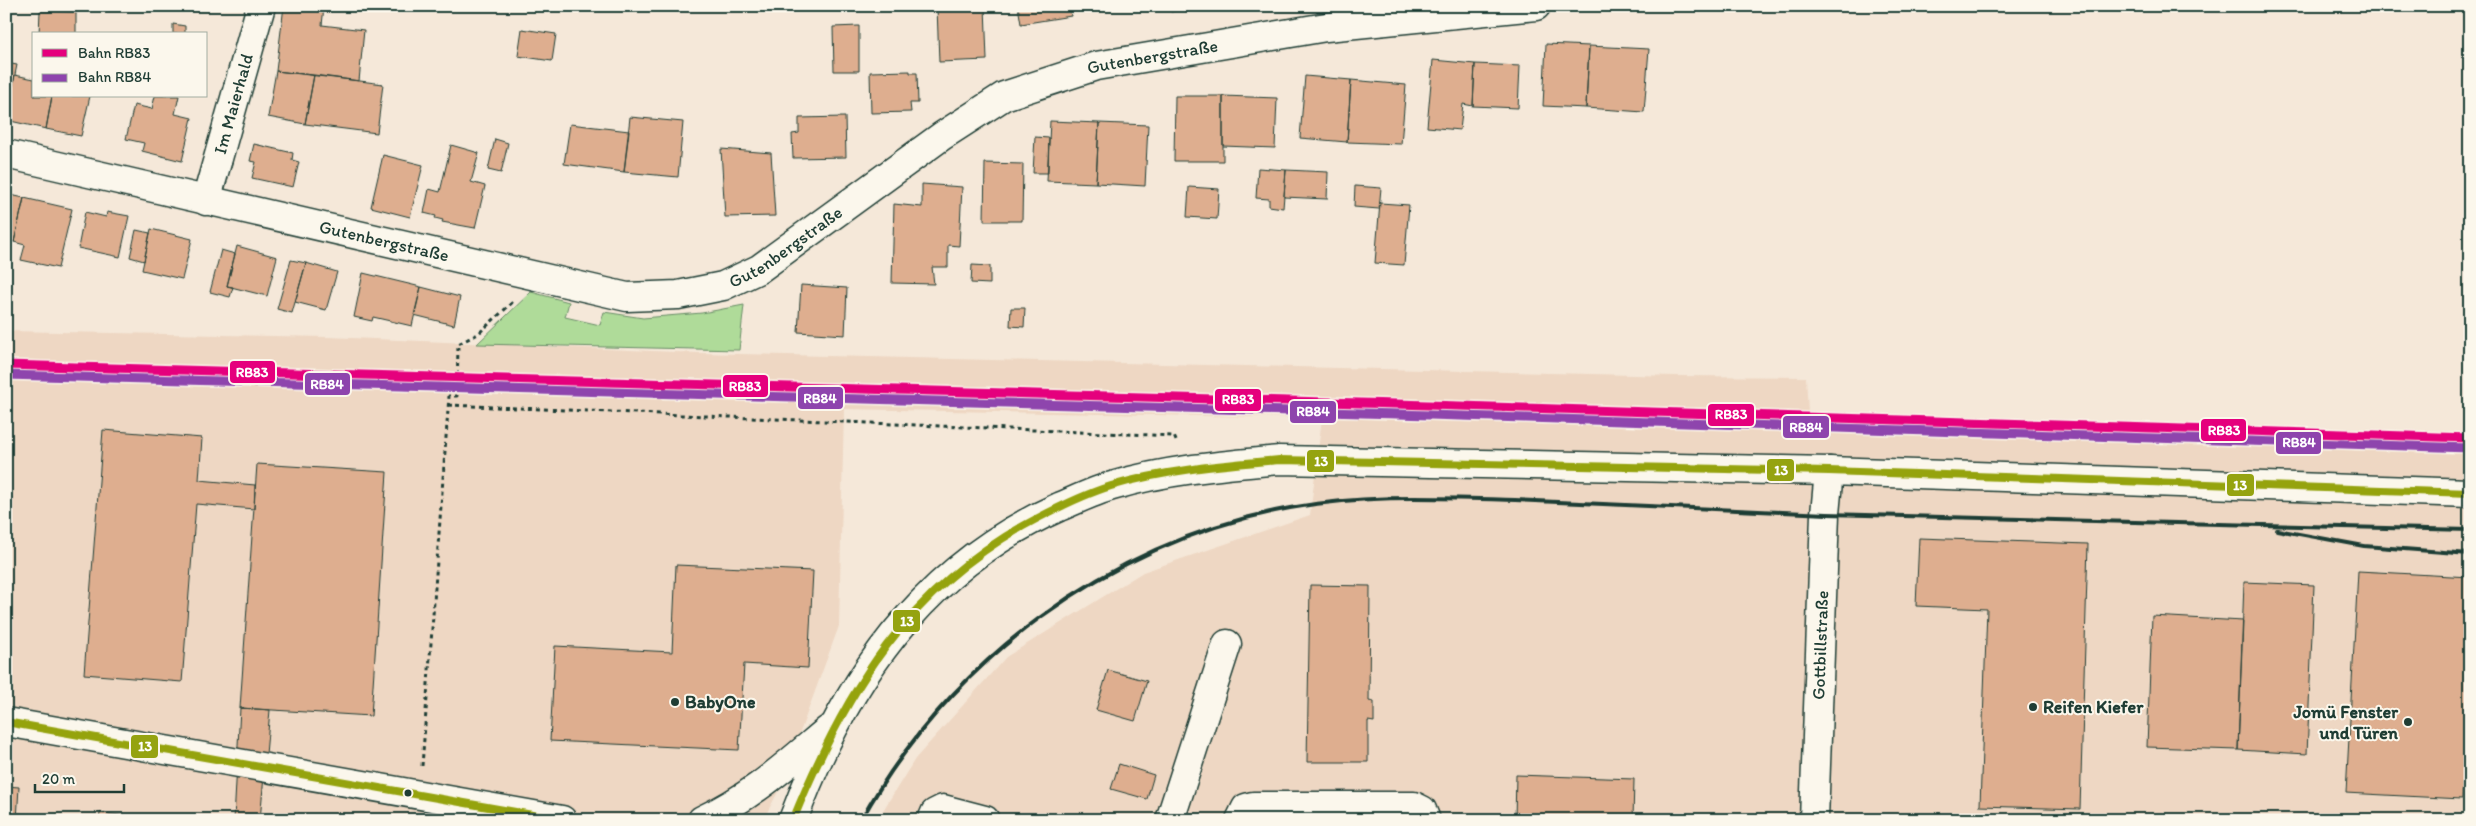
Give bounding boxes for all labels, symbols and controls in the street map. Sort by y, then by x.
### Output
legend [32,32,208,98]
street label: Gutenbergstraße [1084,35,1220,79]
text: Bahn RB83 [78,44,150,62]
street label: Im Maierhald [209,51,258,156]
text: Bahn RB84 [78,68,151,86]
street label: Gutenbergstraße [725,201,847,293]
street label: Gutenbergstraße [317,215,451,267]
line badge: RB83 [229,360,276,384]
text: RB83 [236,364,269,381]
line badge: RB84 [304,372,351,396]
line badge: RB83 [722,374,769,398]
text: RB84 [310,376,344,393]
text: RB83 [729,378,762,395]
line badge: RB84 [797,386,844,410]
line badge: RB83 [1214,388,1262,412]
text: RB84 [803,390,837,407]
text: RB83 [1222,391,1255,408]
line badge: RB84 [1289,400,1337,424]
text: RB84 [1296,403,1330,420]
line badge: RB83 [1707,403,1755,427]
text: RB83 [1715,406,1748,423]
line badge: RB84 [1782,415,1830,439]
line badge: RB83 [2200,418,2247,442]
text: RB84 [1789,419,1823,436]
text: RB83 [2208,422,2241,439]
line badge: RB84 [2275,431,2322,455]
text: RB84 [2282,434,2316,451]
line badge: 13 [1306,449,1335,473]
text: 13 [1314,453,1328,470]
line badge: 13 [1766,458,1795,482]
text: 13 [1774,462,1788,479]
line badge: 13 [2226,473,2255,497]
text: 13 [2233,477,2247,494]
street label: Gottbillstraße [1807,590,1833,700]
line badge: 13 [892,609,921,633]
text: 13 [900,613,914,630]
place label: BabyOne [685,691,756,713]
marker: BabyOne [669,696,681,708]
place label: Reifen Kiefer [2043,696,2144,718]
marker: Reifen Kiefer [2027,701,2039,713]
place label: Jomü Fenster und Türen [2292,701,2399,744]
marker: Jomü Fenster und Türen [2402,716,2414,728]
line badge: 13 [130,734,159,759]
text: 13 [138,738,152,755]
scale bar [35,761,124,793]
text: 20 m [42,770,76,788]
unlabelled marker [403,788,413,798]

